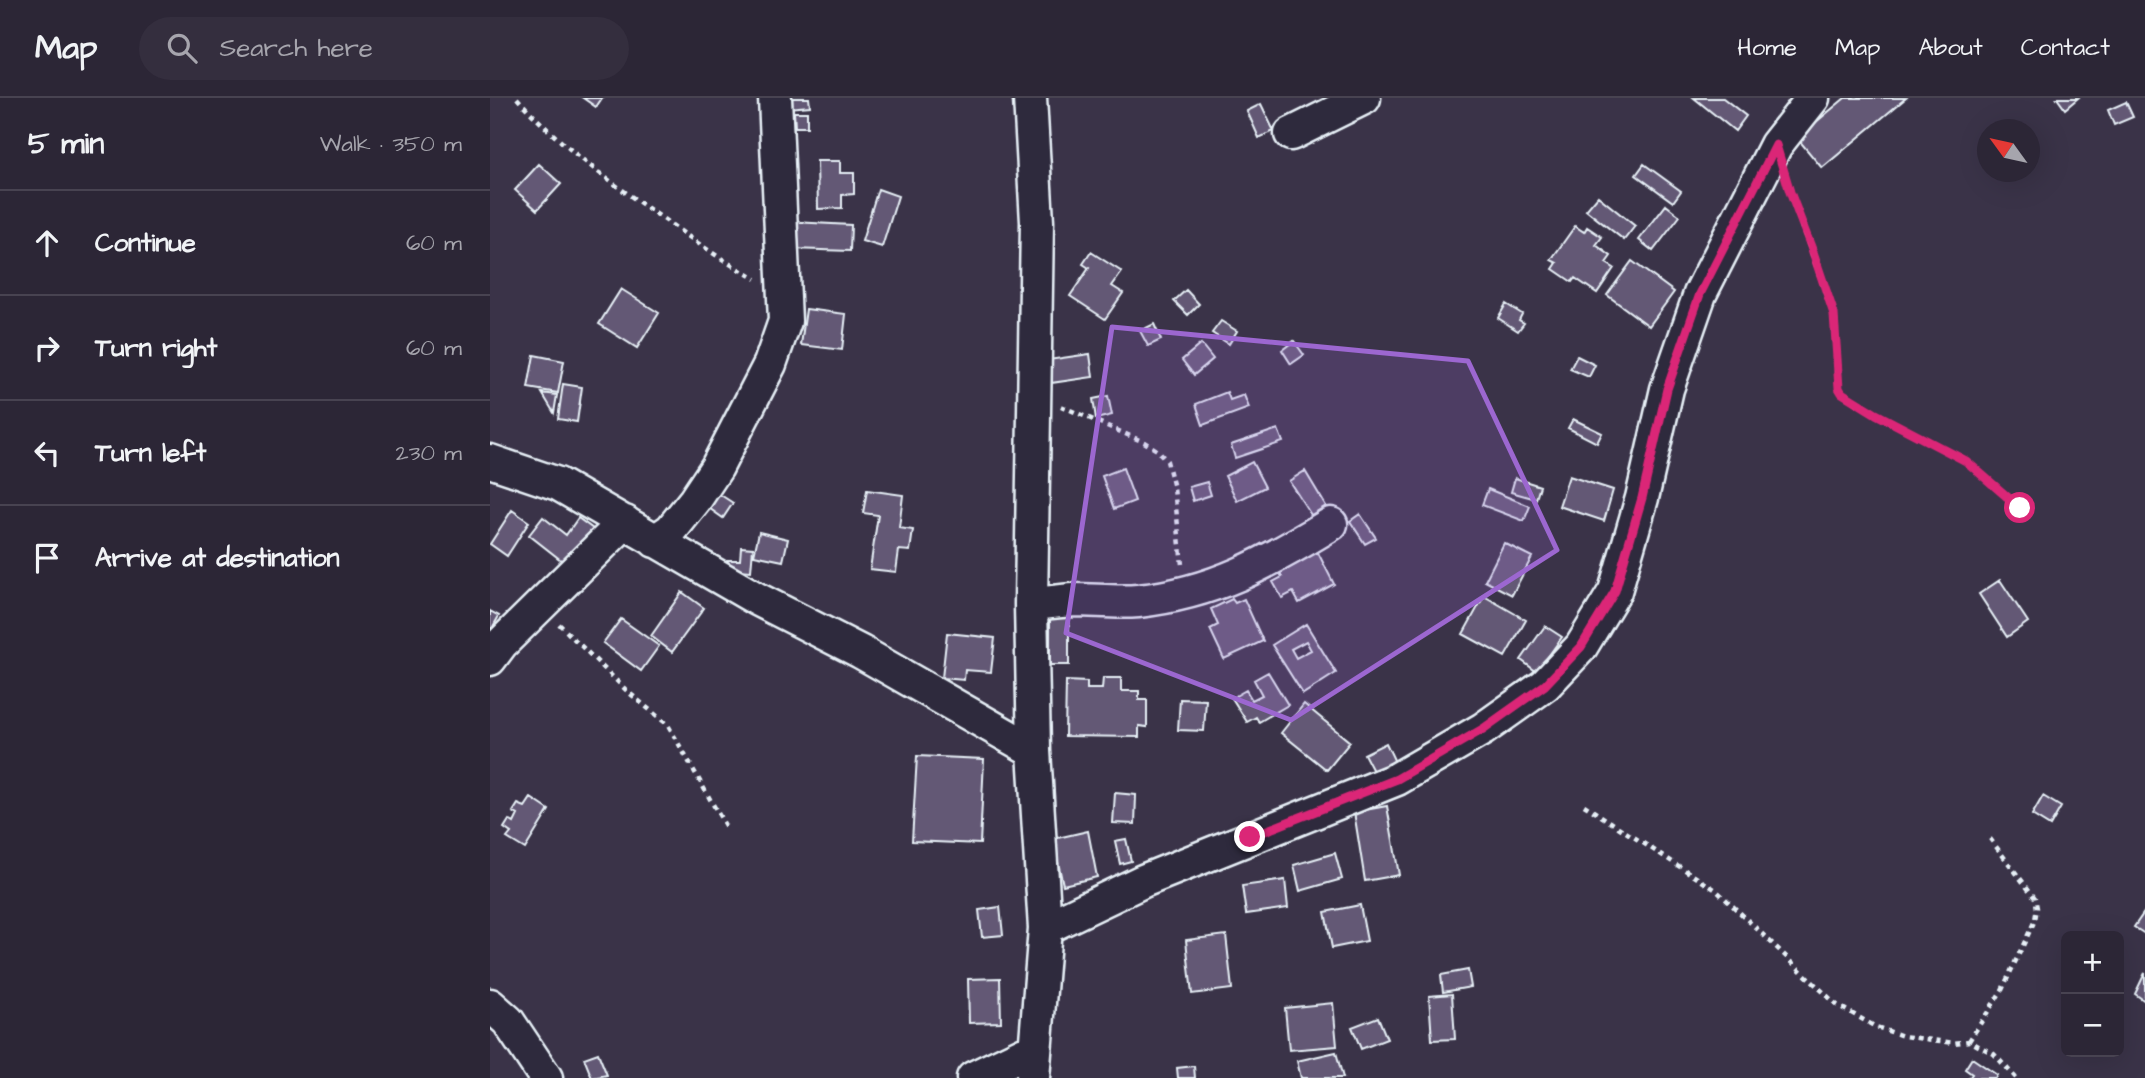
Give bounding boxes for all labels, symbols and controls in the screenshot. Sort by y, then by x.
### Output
search box [139,17,629,80]
text: Map [35,25,97,71]
icon: search [163,29,201,67]
text: Search here [219,30,373,66]
text: Home [1737,31,1797,65]
text: Map [1835,31,1880,65]
text: About [1918,31,1983,65]
text: Contact [2021,31,2110,65]
north arrow [1977,119,2040,182]
text: 5 min [28,123,104,165]
text: Walk · 350 m [320,128,462,160]
icon: ahead [28,224,66,262]
text: Continue [95,225,196,261]
text: 60 m [406,227,462,259]
icon: right [28,329,66,367]
text: Turn right [95,330,217,366]
text: 60 m [406,332,462,364]
icon: left [28,434,66,472]
text: Turn left [95,435,206,471]
text: 230 m [396,437,462,469]
route start [2004,492,2035,523]
icon: arrive [28,539,66,577]
text: Arrive at destination [95,540,340,576]
route end [1234,821,1265,852]
map controls [2061,931,2124,1057]
button: + [2061,931,2124,994]
button: − [2061,994,2124,1057]

